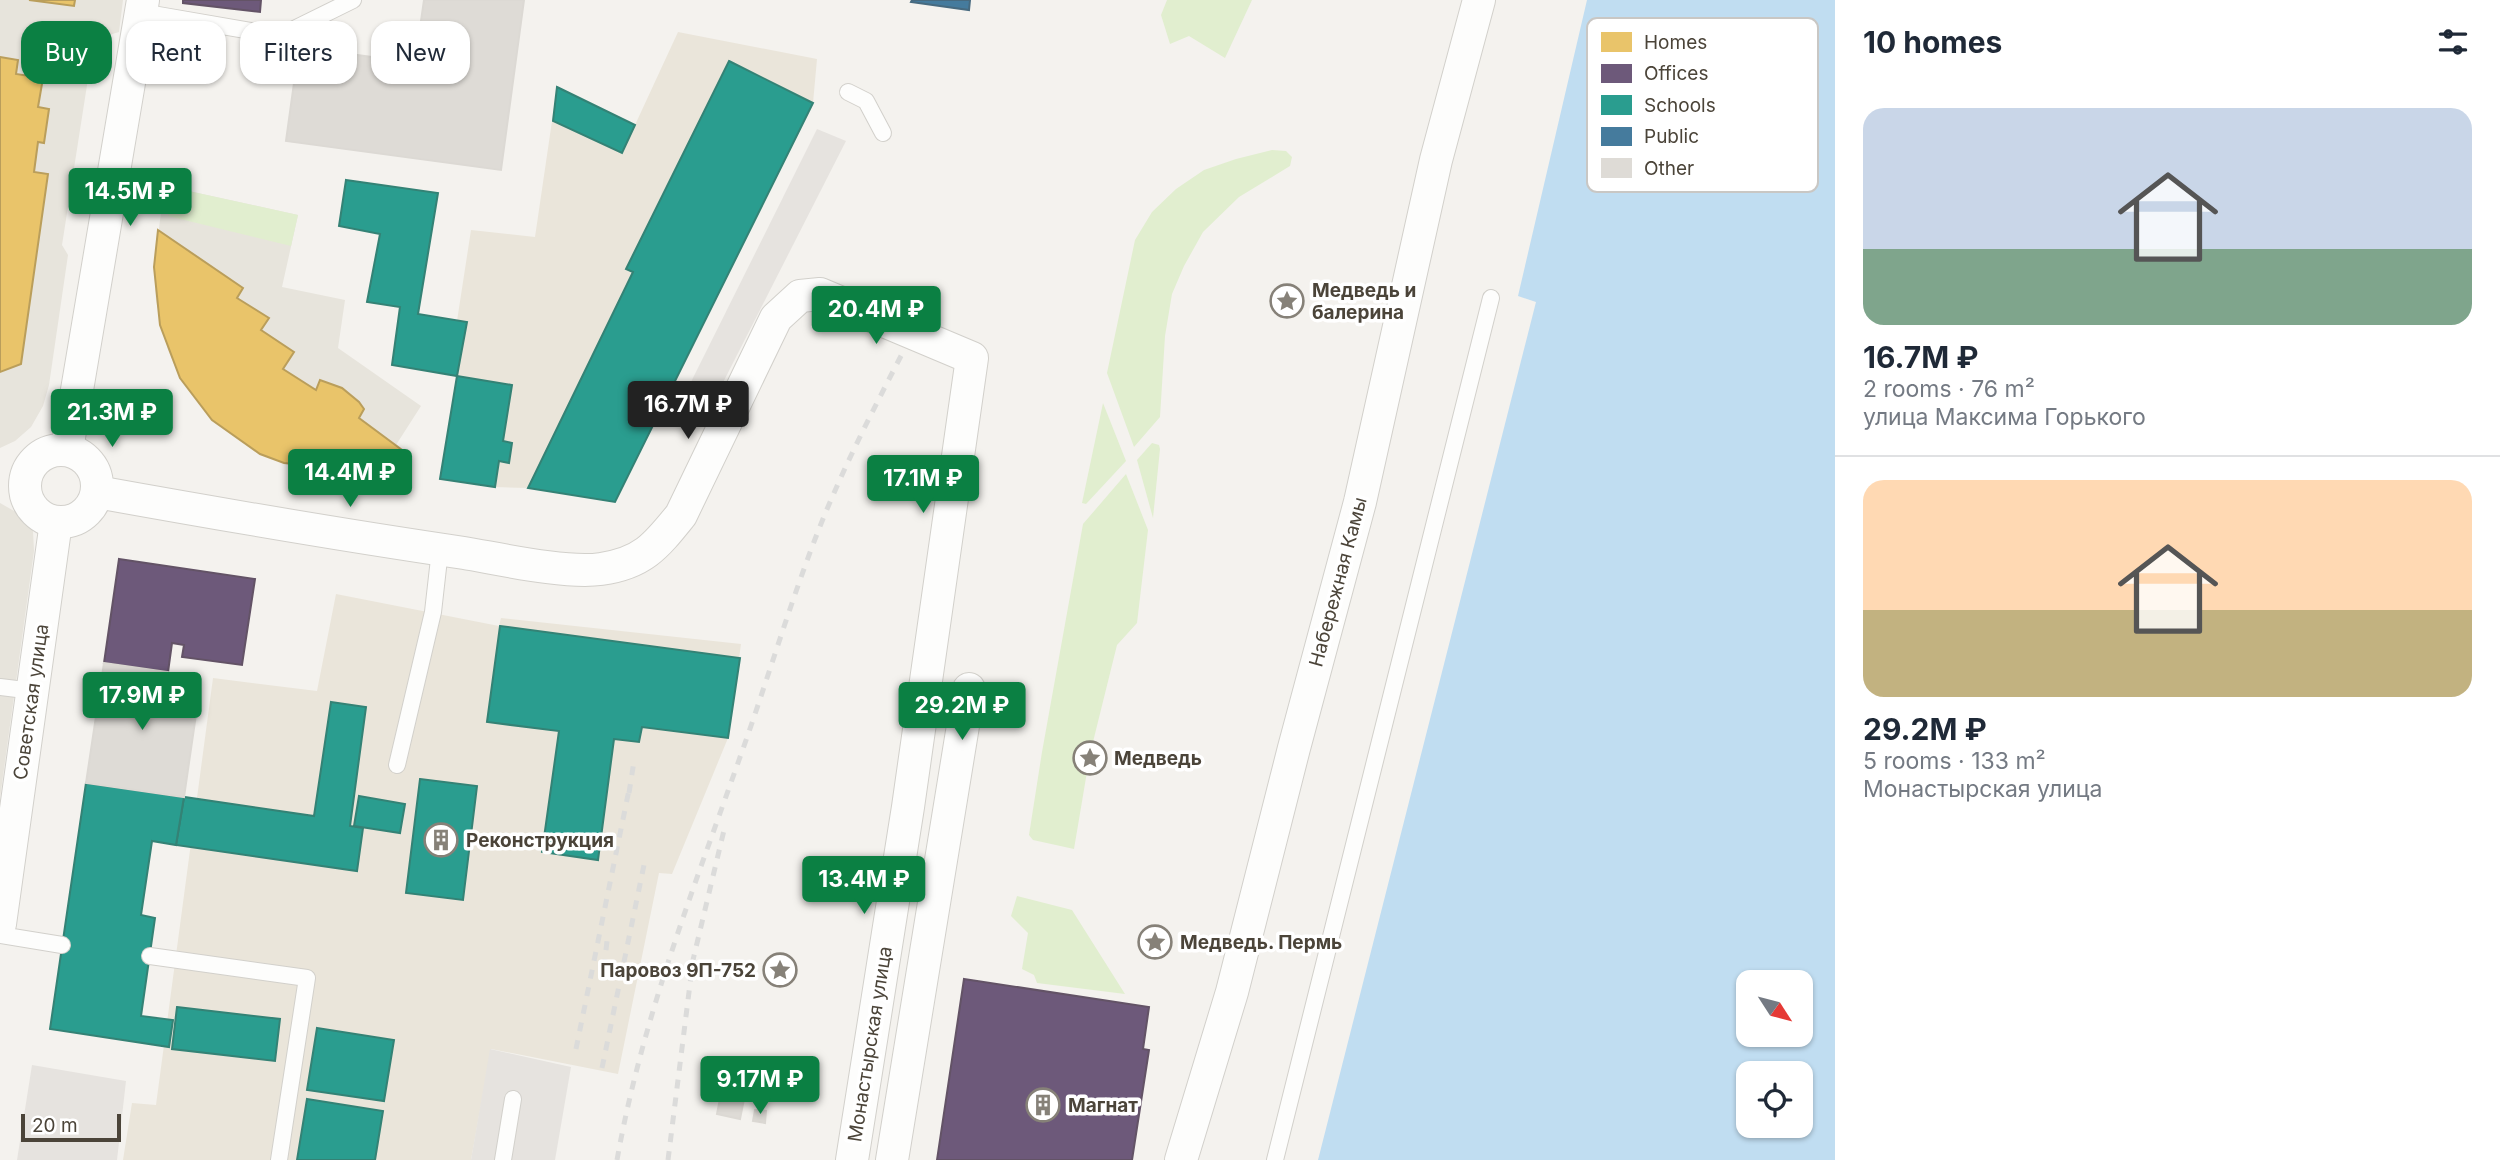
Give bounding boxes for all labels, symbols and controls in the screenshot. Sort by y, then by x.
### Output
legend [1587,18,1818,192]
chip: Buy [21,21,112,84]
chip: Rent [126,21,226,84]
chip: Filters [240,21,357,84]
chip: New [371,21,470,84]
icon: filters [2434,23,2472,61]
text: 10 homes [1863,24,2002,60]
text: Homes [1644,31,1707,54]
text: Offices [1644,62,1708,85]
text: Schools [1644,94,1716,117]
text: Public [1644,125,1699,148]
icon: home [2105,154,2231,280]
text: Other [1644,157,1694,180]
pin: 14.5M ₽ [65,168,195,228]
text: 14.5M ₽ [85,177,175,205]
place label: Медведь и балерина [1312,279,1416,324]
place icon: Медведь и балерина [1268,282,1306,320]
pin: 20.4M ₽ [811,286,941,346]
text: 20.4M ₽ [828,295,924,323]
text: 16.7M ₽ [1863,339,1979,375]
text: 2 rooms · 76 m² [1863,375,2035,403]
pin: 16.7M ₽ [623,382,753,441]
pin: 21.3M ₽ [47,390,177,449]
text: 16.7M ₽ [644,390,732,418]
text: 21.3M ₽ [67,398,157,426]
text: улица Максима Горького [1863,403,2146,431]
pin: 14.4M ₽ [285,449,415,509]
pin: 17.1M ₽ [858,456,988,515]
text: 14.4M ₽ [304,458,396,486]
text: 17.1M ₽ [883,464,963,492]
street label: Набережная Камы [1304,495,1372,669]
icon: home [2105,526,2231,652]
street label: Советская улица [9,623,53,781]
pin: 17.9M ₽ [77,672,207,732]
text: 17.9M ₽ [99,681,185,709]
pin: 29.2M ₽ [897,682,1027,742]
text: 29.2M ₽ [915,691,1009,719]
text: 29.2M ₽ [1863,711,1987,747]
place icon: Медведь [1071,739,1109,777]
place label: Медведь [1114,747,1202,770]
text: 5 rooms · 133 m² [1863,747,2046,775]
text: Монастырская улица [1863,775,2102,803]
building icon: Реконструкция [422,821,460,859]
place label: Реконструкция [466,829,614,852]
pin: 13.4M ₽ [799,856,929,916]
text: 13.4M ₽ [818,865,910,893]
place icon: Медведь. Пермь [1136,923,1174,961]
place label: Медведь. Пермь [1180,931,1342,954]
street label: Монастырская улица [843,945,897,1143]
place icon: Паровоз 9П-752 [761,951,799,989]
place label: Паровоз 9П-752 [600,959,756,982]
north arrow [1736,970,1813,1046]
map controls [1736,970,1813,1138]
pin: 9.17M ₽ [695,1056,825,1116]
button: locate [1736,1061,1813,1138]
text: 9.17M ₽ [716,1065,804,1093]
building icon: Магнат [1024,1086,1062,1124]
place label: Магнат [1068,1094,1138,1117]
scale bar [21,1111,121,1143]
text: 20 m [32,1114,78,1137]

